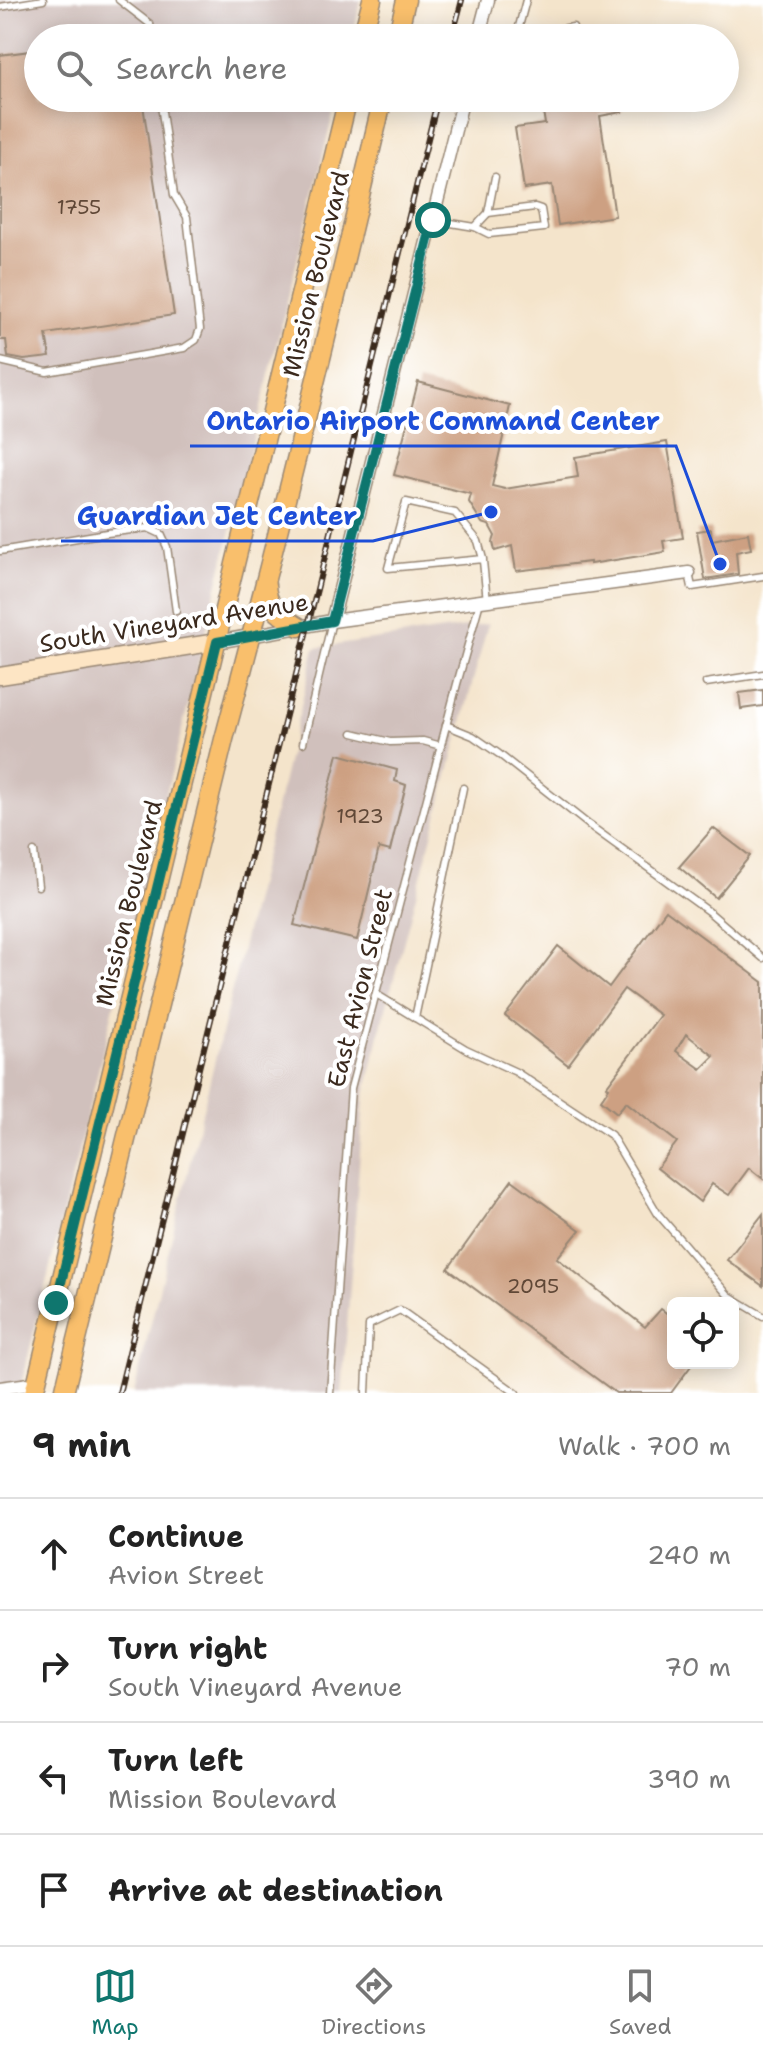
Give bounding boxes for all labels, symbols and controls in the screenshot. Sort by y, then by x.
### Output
search box [24,24,739,112]
icon: search [52,46,96,90]
text: Search here [116,48,287,89]
street label: Mission Boulevard [275,168,357,380]
house number: 1755 [57,194,101,220]
route start [415,202,451,238]
callout: Ontario Airport Command Center [190,396,676,446]
text: Ontario Airport Command Center [206,403,660,438]
callout: Guardian Jet Center [61,491,373,541]
text: Guardian Jet Center [77,498,357,533]
street label: South Vineyard Avenue [37,586,311,660]
street label: Mission Boulevard [88,797,170,1009]
house number: 1923 [336,803,384,829]
street label: East Avion Street [320,885,400,1091]
house number: 2095 [507,1273,559,1299]
route end [38,1285,74,1321]
map controls [667,1297,739,1369]
button: locate [667,1297,739,1369]
text: 9 min [32,1422,131,1468]
text: Walk · 700 m [558,1428,731,1463]
text: Continue [108,1516,244,1557]
icon: ahead [32,1532,76,1576]
text: 240 m [647,1537,731,1572]
text: Avion Street [108,1557,264,1592]
text: Turn right [108,1628,267,1669]
icon: right [32,1644,76,1688]
text: 70 m [664,1649,731,1684]
text: South Vineyard Avenue [108,1669,402,1704]
text: Turn left [108,1740,243,1781]
icon: left [32,1756,76,1800]
text: 390 m [647,1761,731,1796]
text: Mission Boulevard [108,1781,337,1816]
icon: arrive [32,1868,76,1912]
text: Arrive at destination [108,1870,443,1911]
tab: Map [91,1964,139,2041]
tab: Directions [321,1964,426,2041]
tab: Saved [609,1964,672,2041]

